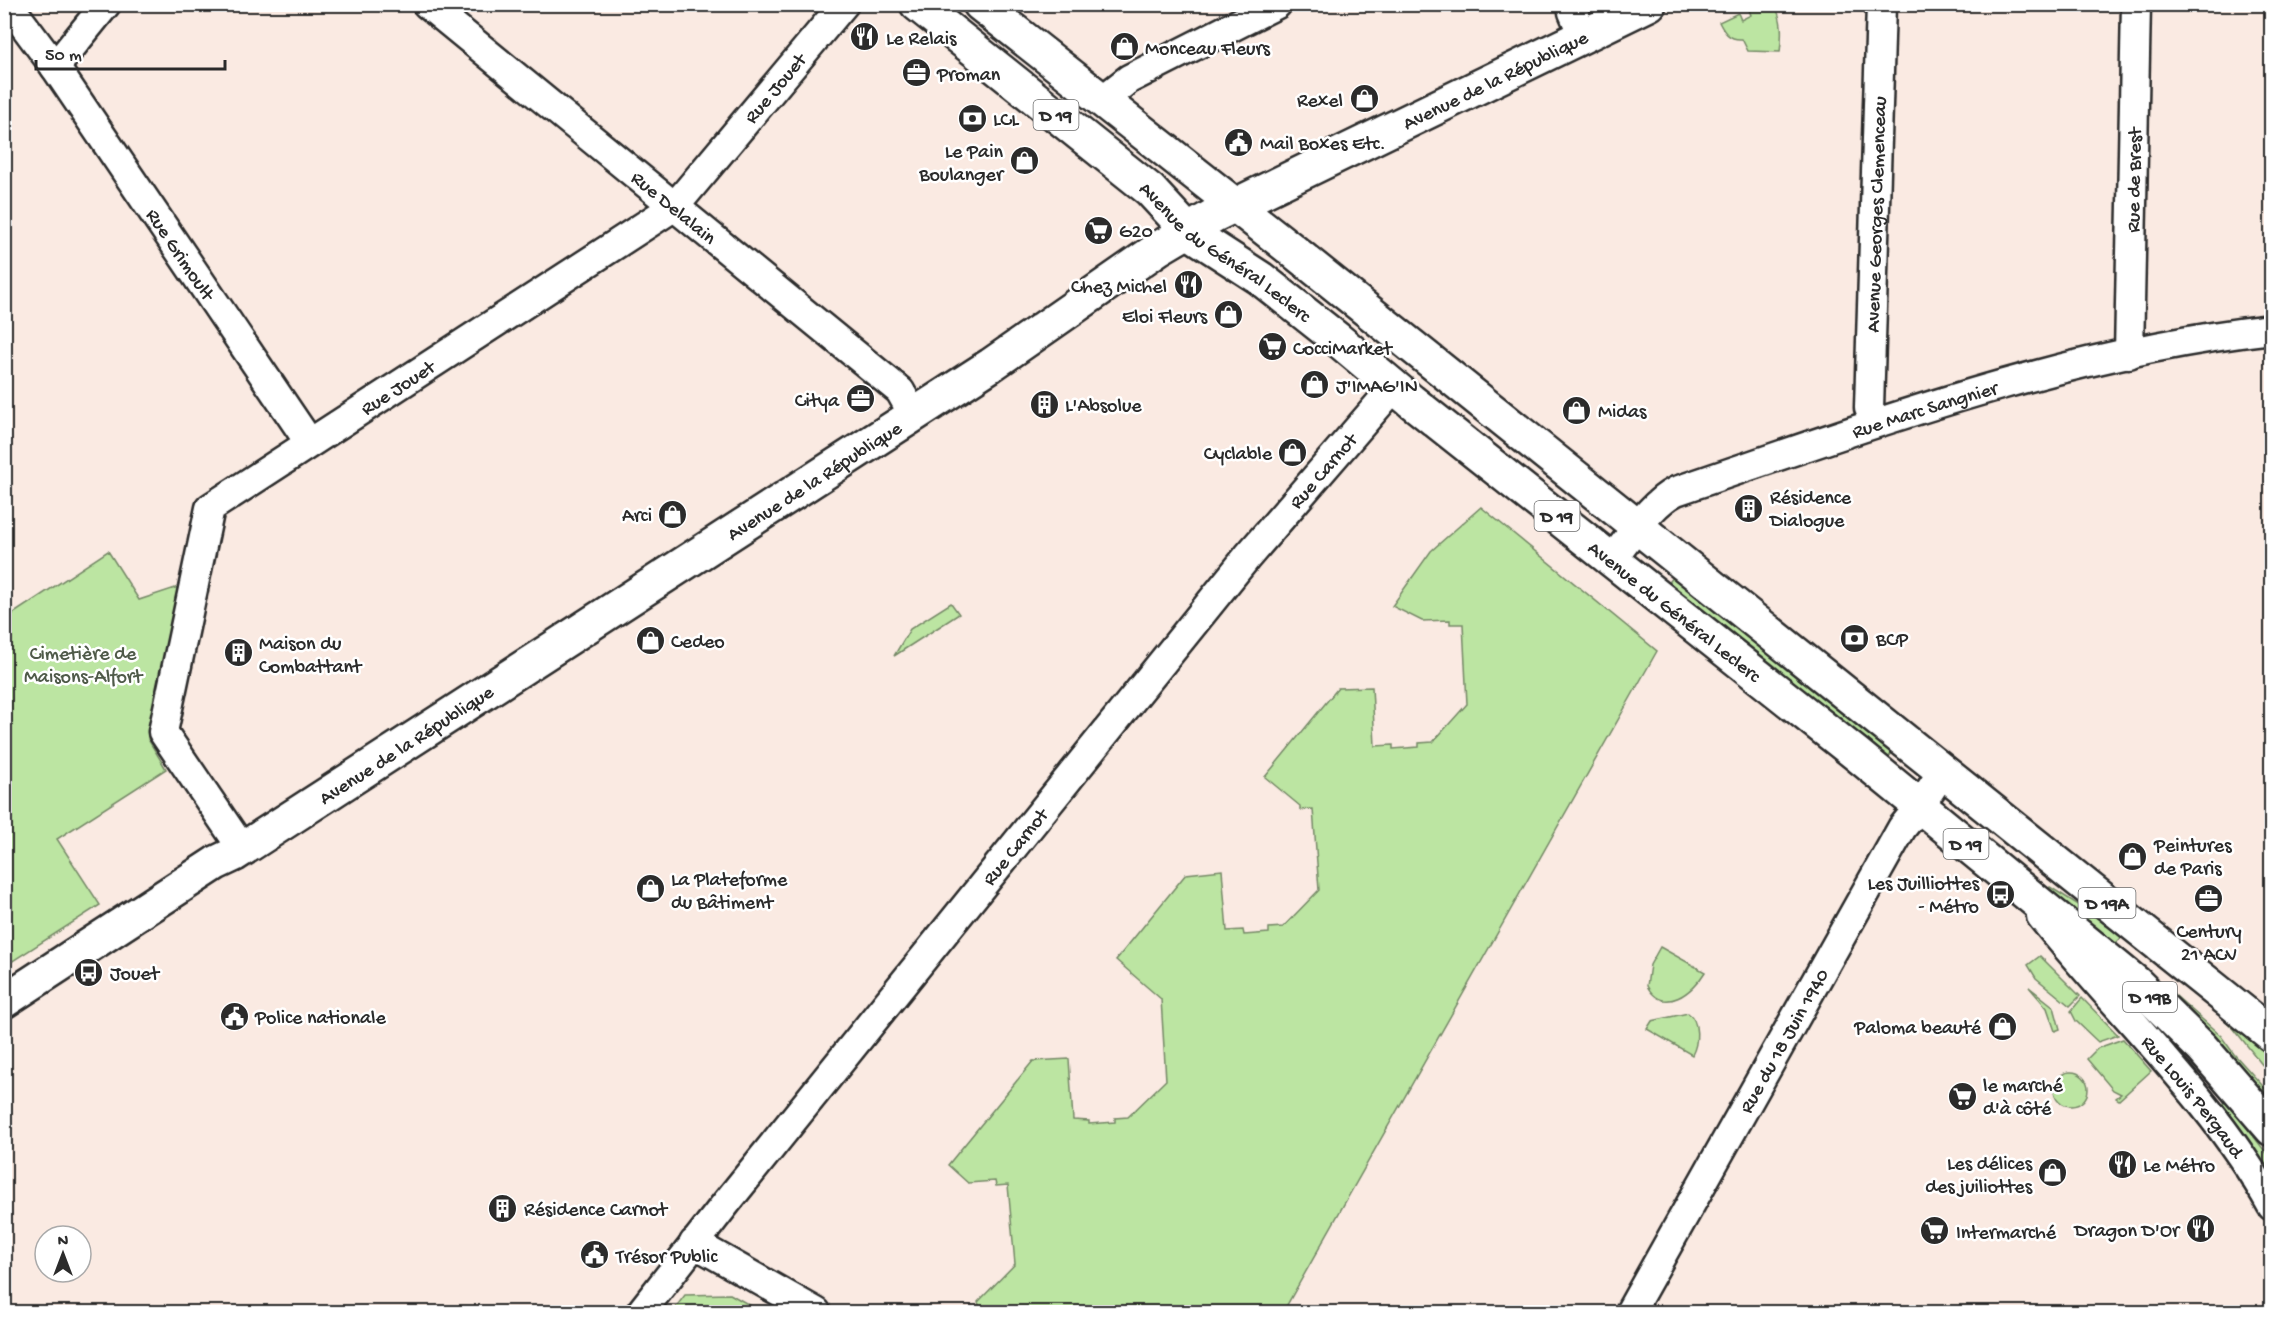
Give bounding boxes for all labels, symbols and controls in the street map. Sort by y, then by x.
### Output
restaurant icon: Le Relais [849,21,881,53]
street label: Avenue de la République [1400,27,1593,137]
place label: Le Relais [886,29,957,52]
shop icon: Monceau Fleurs [1108,31,1140,63]
scale bar [36,33,225,71]
place label: Monceau Fleurs [1145,39,1271,62]
text: 50 m [45,46,82,67]
street label: Rue Jouet [741,49,814,129]
office icon: Proman [900,57,932,89]
place label: Proman [936,65,1001,88]
shop icon: Rexel [1348,83,1380,115]
place label: Rexel [1297,91,1343,114]
street label: Avenue Georges Clemenceau [1863,95,1893,333]
road number: D 19 [1034,100,1078,130]
bank icon: LCL [956,102,988,134]
place label: LCL [993,110,1019,133]
public building icon: Mail Boxes Etc. [1223,126,1255,158]
street label: Rue de Brest [2123,126,2149,233]
place label: Mail Boxes Etc. [1260,134,1386,157]
place label: Le Pain Boulanger [918,142,1005,188]
shop icon: Le Pain Boulanger [1008,145,1040,177]
street label: Rue Delalain [625,168,720,251]
street label: Avenue du Général Leclerc [1133,178,1315,330]
street label: Rue Grimoult [139,205,219,307]
supermarket icon: G20 [1082,214,1114,246]
place label: G20 [1119,222,1153,245]
restaurant icon: Chez Michel [1172,269,1204,301]
place label: Chez Michel [1071,277,1167,300]
shop icon: Eloi Fleurs [1212,299,1244,331]
place label: Eloi Fleurs [1122,307,1208,330]
supermarket icon: CocciMarket [1256,331,1288,363]
place label: CocciMarket [1293,339,1393,362]
street label: Rue Jouet [357,356,442,422]
shop icon: J'IMAG'IN [1299,369,1331,401]
place label: J'IMAG'IN [1336,377,1418,400]
street label: Rue Marc Sangnier [1850,378,2003,445]
office icon: Citya [844,383,876,415]
building icon: L'Absolue [1028,388,1060,420]
place label: Citya [795,391,840,414]
shop icon: Midas [1561,394,1593,426]
place label: L'Absolue [1065,396,1142,419]
place label: Midas [1598,402,1647,425]
street label: Avenue de la République [724,418,907,548]
street label: Rue Carnot [1286,429,1365,515]
shop icon: Cyclable [1277,436,1309,468]
place label: Cyclable [1204,444,1273,467]
place label: Résidence Dialogue [1768,488,1852,534]
building icon: Résidence Dialogue [1733,492,1765,524]
shop icon: Arci [657,498,689,530]
road number: D 19 [1534,501,1580,531]
place label: Arci [622,506,652,529]
street label: Avenue du Général Leclerc [1582,538,1765,689]
bank icon: BCP [1839,622,1871,654]
shop icon: Cedeo [634,624,666,656]
place label: BCP [1875,630,1909,653]
place label: Cedeo [671,632,725,655]
place label: Maison du Combattant [259,634,363,680]
building icon: Maison du Combattant [222,637,254,669]
park label: Cimetière de Maisons-Alfort [24,644,144,690]
street label: Avenue de la République [316,682,499,811]
street label: Rue Carnot [979,804,1056,891]
road number: D 19 [1944,829,1988,859]
place label: Peintures de Paris [2153,836,2232,882]
shop icon: Peintures de Paris [2117,840,2149,872]
place label: La Plateforme du Bâtiment [671,870,788,916]
shop icon: La Plateforme du Bâtiment [634,873,666,905]
place label: Les Juilliottes - Métro [1867,874,1980,920]
bus stop icon: Les Juilliottes - Métro [1984,878,2016,910]
office icon: Century 21 ACV [2193,883,2225,915]
road number: D 19A [2078,888,2136,918]
place label: Century 21 ACV [2176,922,2242,968]
bus stop icon: Jouet [73,956,105,988]
place label: Jouet [110,964,161,987]
street label: Rue du 18 Juin 1940 [1736,965,1836,1118]
road number: D 19B [2123,982,2177,1012]
public building icon: Police nationale [218,1000,250,1032]
place label: Police nationale [254,1008,387,1031]
shop icon: Paloma beauté [1986,1010,2018,1042]
place label: Paloma beauté [1853,1018,1982,1041]
street label: Rue Louis Pergaud [2135,1032,2248,1165]
place label: le marché d'à côté [1983,1076,2063,1122]
supermarket icon: le marché d'à côté [1946,1080,1978,1112]
restaurant icon: Le Métro [2106,1148,2138,1180]
place label: Les délices des juiliottes [1925,1154,2033,1200]
place label: Le Métro [2143,1156,2215,1179]
shop icon: Les délices des juiliottes [2037,1157,2069,1189]
building icon: Résidence Carnot [487,1192,519,1224]
place label: Résidence Carnot [524,1200,669,1223]
restaurant icon: Dragon D'Or [2184,1213,2216,1245]
supermarket icon: Intermarché [1919,1215,1951,1247]
place label: Dragon D'Or [2073,1221,2181,1244]
place label: Intermarché [1956,1223,2057,1246]
north arrow [33,1224,93,1284]
text: N [58,1233,69,1252]
public building icon: Trésor Public [579,1239,611,1271]
place label: Trésor Public [615,1247,718,1270]

